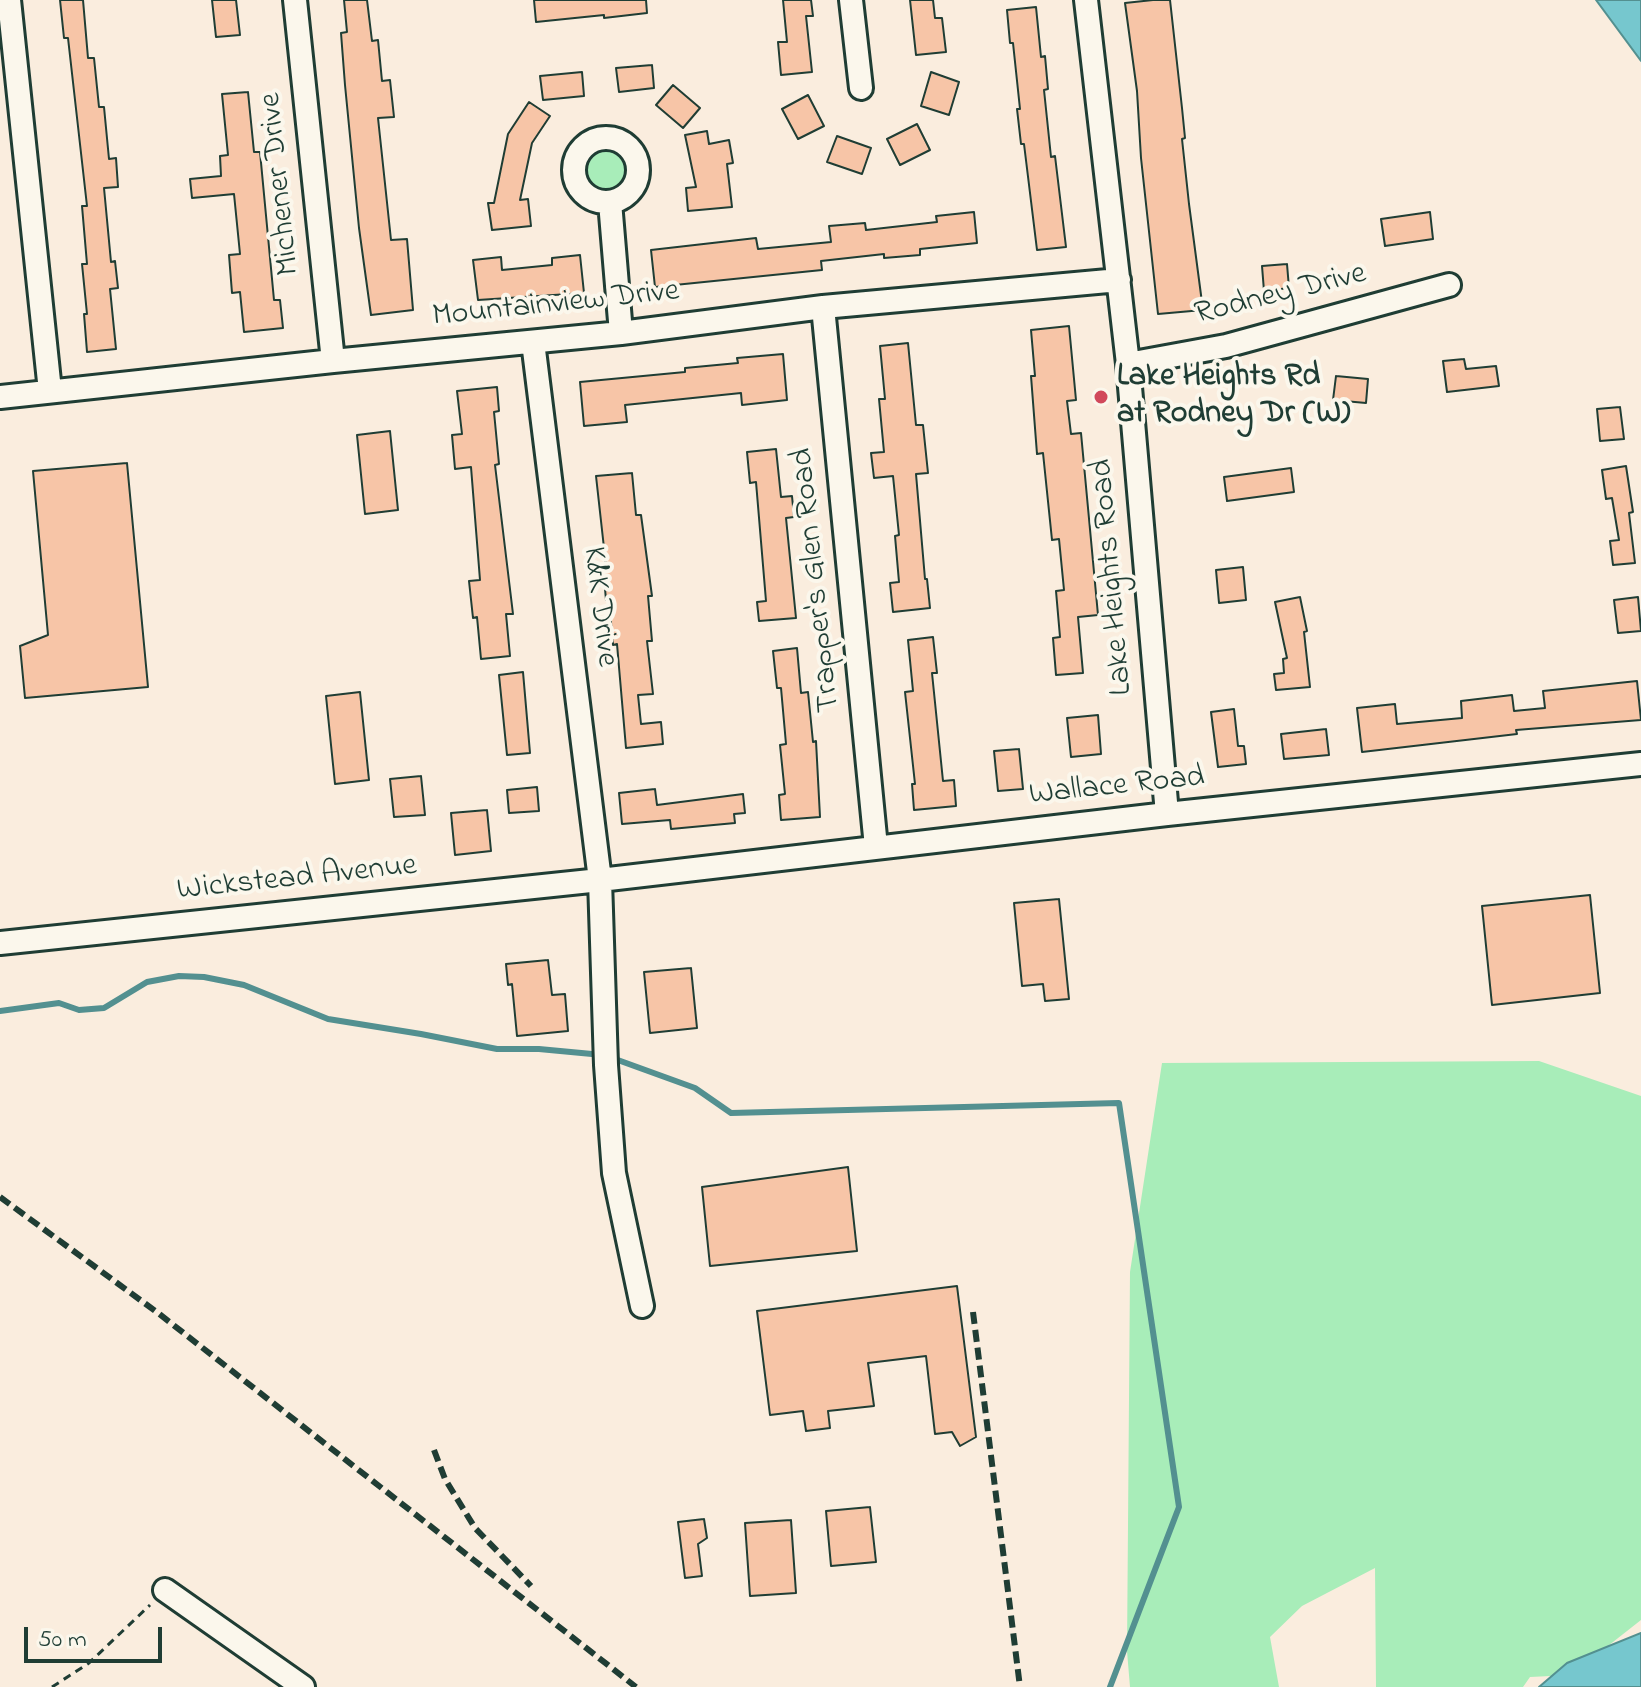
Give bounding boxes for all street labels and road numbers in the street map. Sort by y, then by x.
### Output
street label: Michener Drive [253,91,311,277]
street label: Rodney Drive [1191,256,1371,336]
street label: Mountainview Drive [431,274,681,338]
street label: Trapper's Glen Road [785,446,851,714]
street label: Lake Heights Road [1085,457,1143,697]
street label: K&K Drive [572,545,624,669]
street label: Wallace Road [1027,760,1207,816]
street label: Wickstead Avenue [175,848,419,912]

